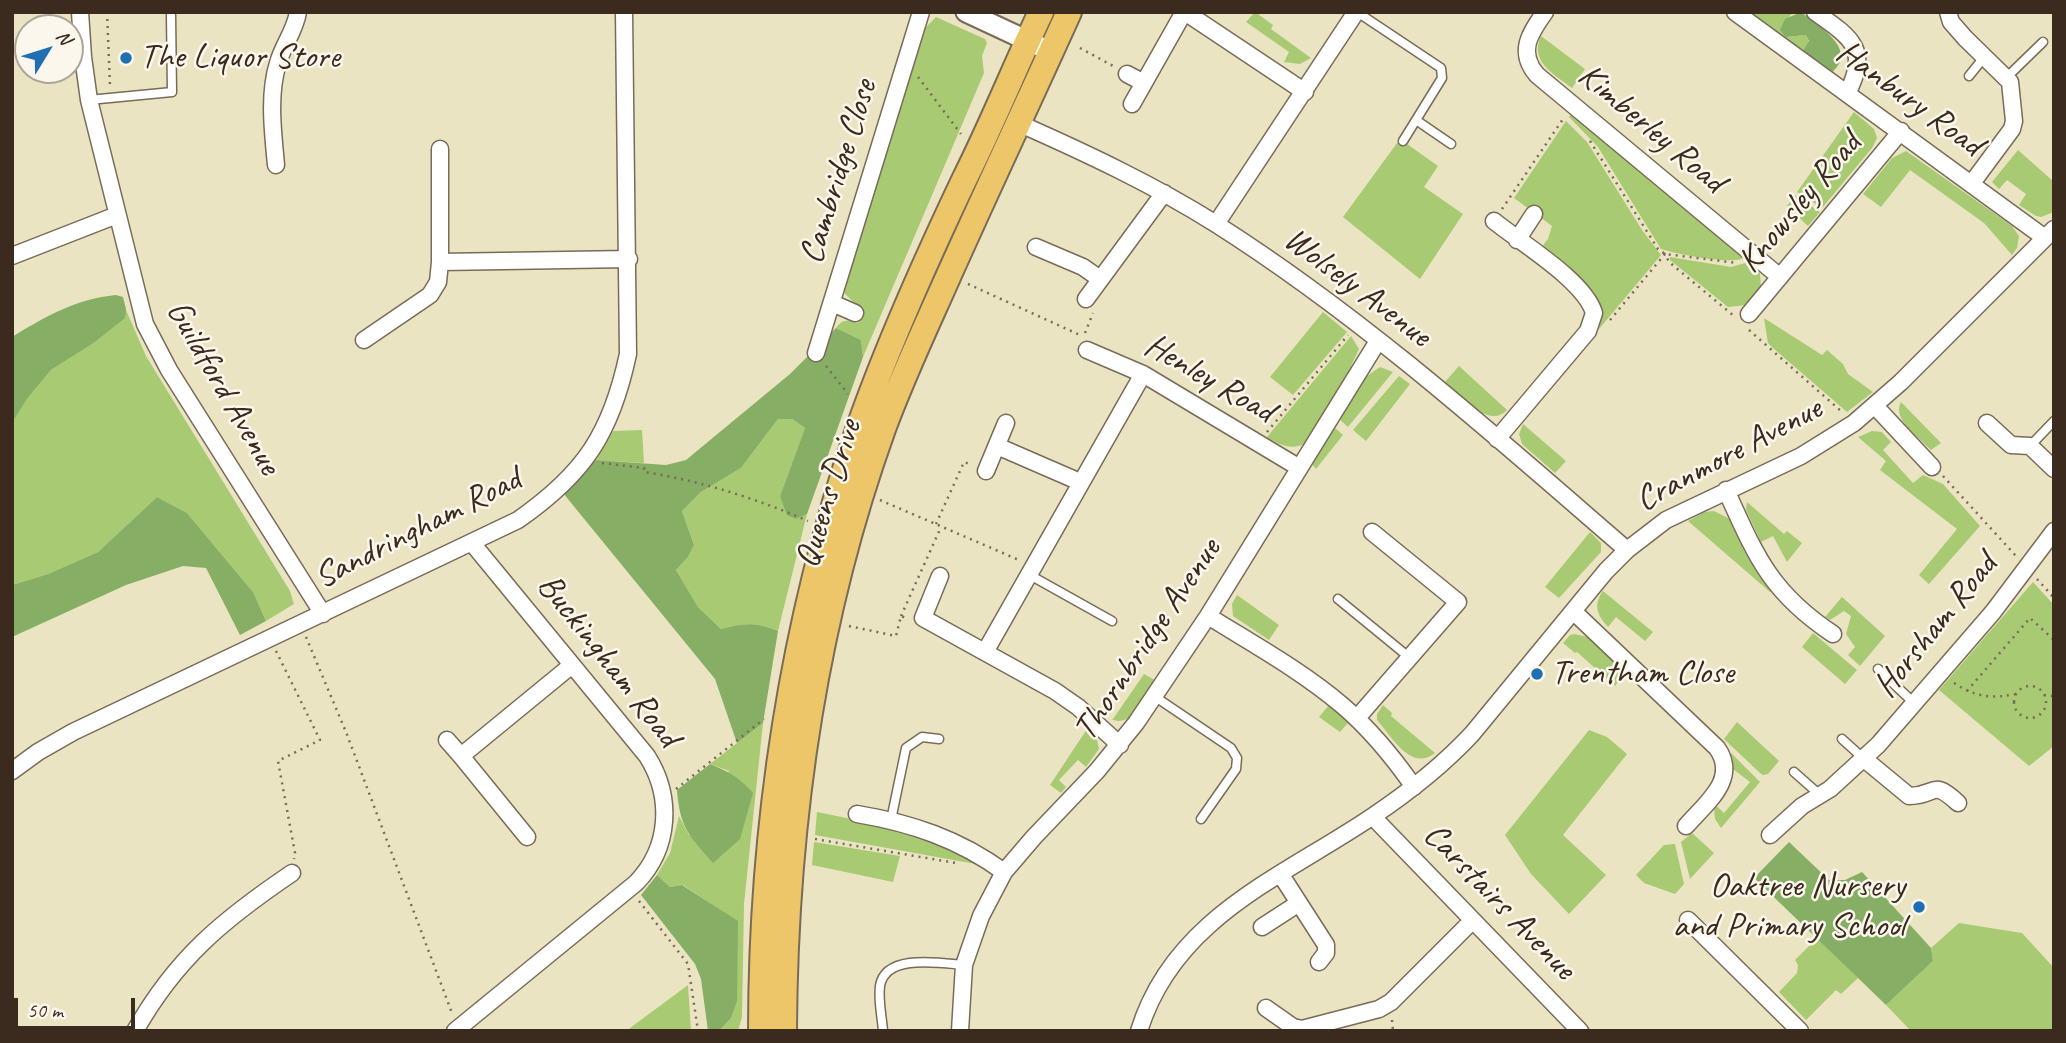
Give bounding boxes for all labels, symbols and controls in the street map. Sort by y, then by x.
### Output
north arrow [14,14,84,84]
text: N [51,25,77,49]
street label: Hanbury Road [1828,32,1990,166]
place label: The Liquor Store [140,37,340,79]
marker: The Liquor Store [118,50,134,66]
street label: Kimberley Road [1569,55,1733,203]
street label: Cambridge Close [791,75,887,269]
street label: Knowsley Road [1729,124,1871,282]
street label: Wolsely Avenue [1275,219,1439,357]
street label: Guildford Avenue [156,293,290,483]
street label: Henley Road [1137,325,1281,433]
street label: Cranmore Avenue [1629,388,1829,522]
street label: Queens Drive [787,415,871,573]
street label: Sandringham Road [308,459,528,599]
street label: Thornbridge Avenue [1065,531,1231,749]
street label: Horsham Road [1865,545,2007,707]
street label: Buckingham Road [527,566,689,756]
place label: Trentham Close [1551,653,1734,695]
marker: Trentham Close [1529,666,1545,682]
street label: Carstairs Avenue [1414,815,1584,989]
place label: Oaktree Nursery and Primary School [1672,866,1905,948]
marker: Oaktree Nursery and Primary School [1911,899,1927,915]
scale bar [18,984,138,1028]
text: 50 m [27,997,63,1023]

